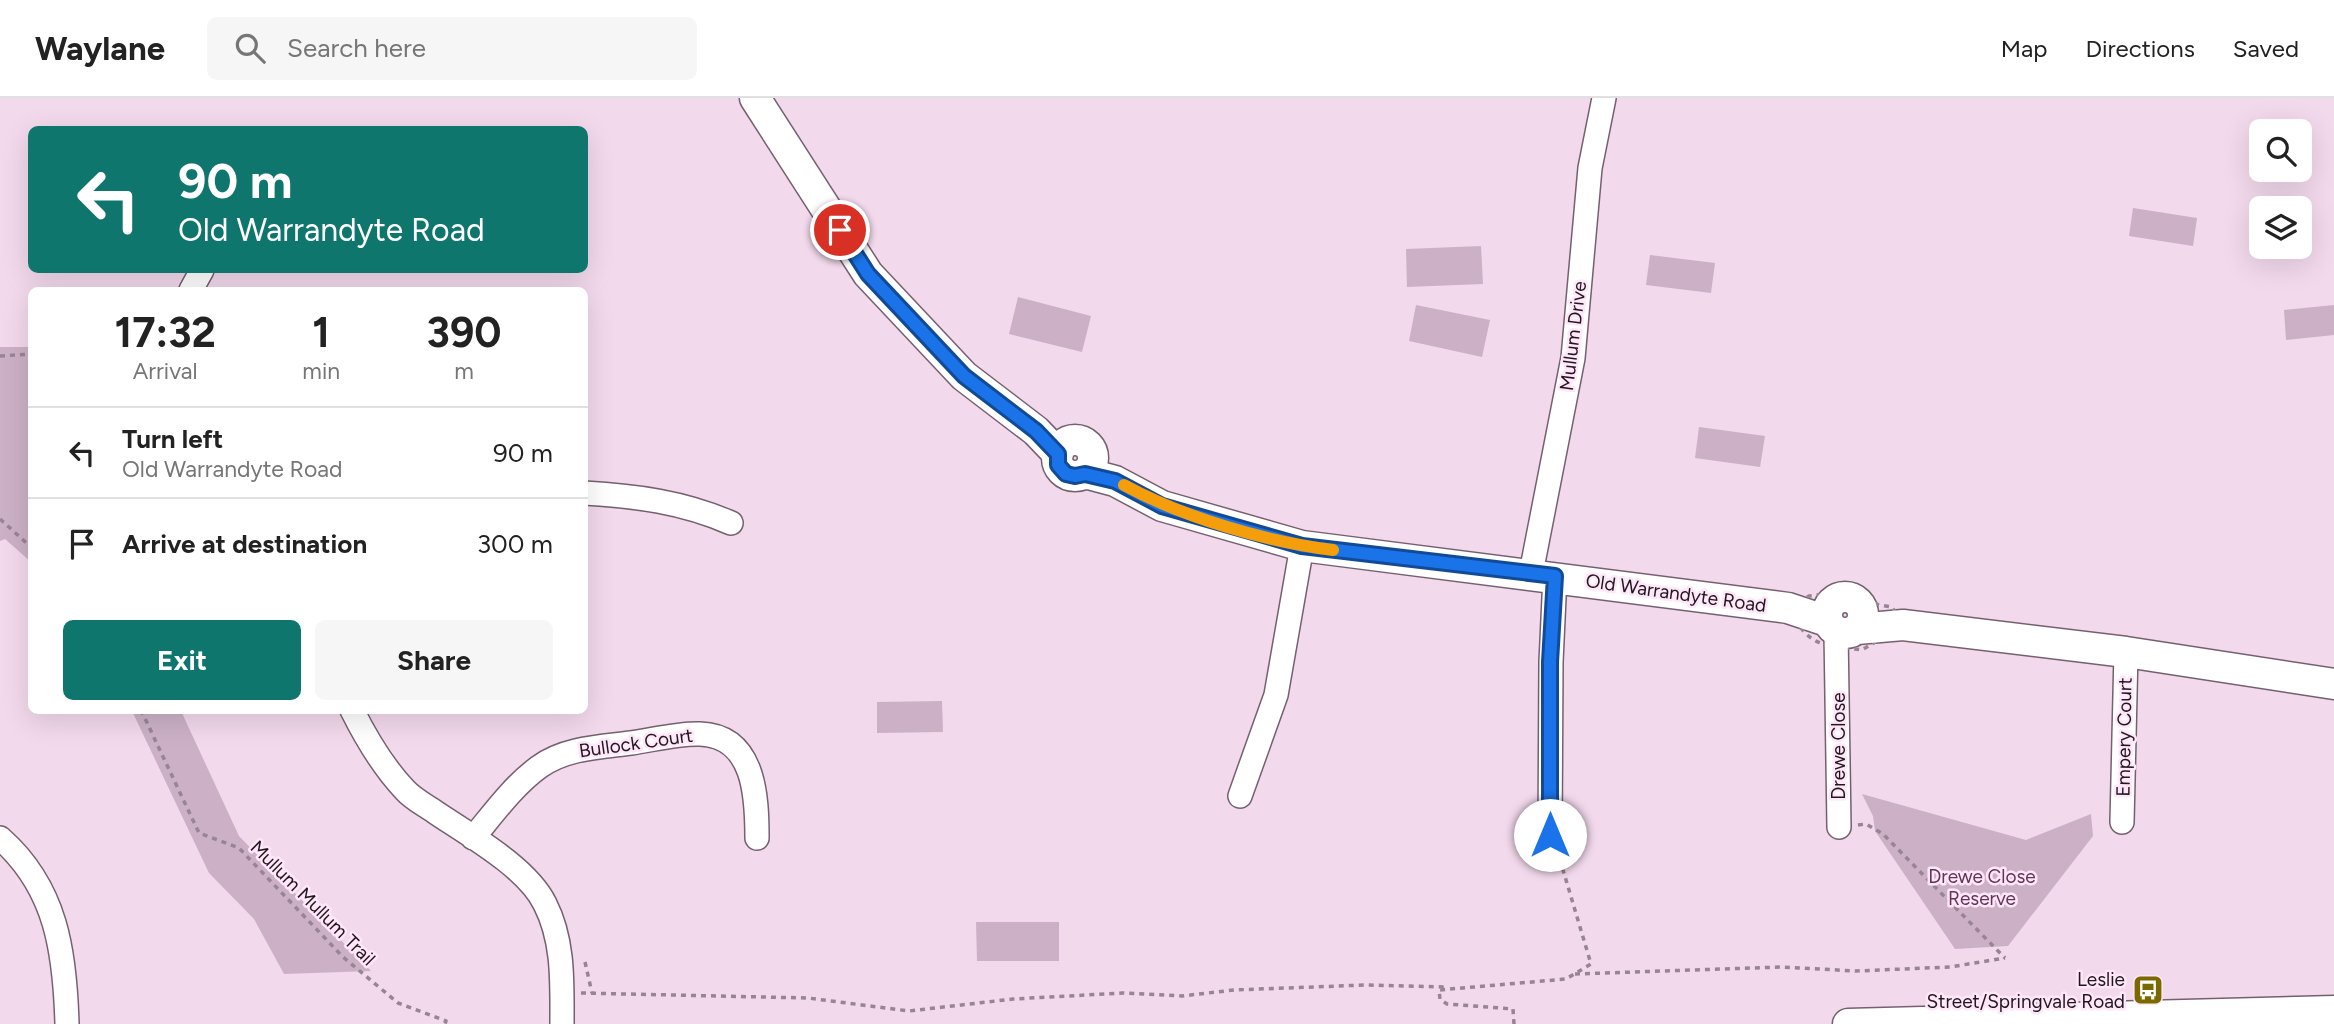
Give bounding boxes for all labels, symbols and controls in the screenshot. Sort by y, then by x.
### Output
search box [207,17,697,80]
text: Waylane [35,29,165,68]
icon: search [231,29,269,67]
text: Search here [287,32,426,64]
text: Map [2001,34,2047,63]
text: Directions [2085,34,2195,63]
text: Saved [2233,34,2299,63]
map controls [2249,119,2312,259]
button: search [2249,119,2312,182]
text: 90 m [178,151,293,210]
icon: left [63,154,154,245]
button: layers [2249,196,2312,259]
pin [810,200,870,260]
text: Old Warrandyte Road [178,211,485,249]
icon: arrive [821,211,859,249]
street label: Mullum Drive [1555,280,1591,392]
text: 17:32 [114,307,216,358]
text: 1 [312,307,330,358]
text: 390 [427,307,501,358]
text: Arrival [133,357,198,385]
text: min [302,357,340,385]
text: m [454,357,474,385]
text: Turn left [122,423,223,455]
icon: left [63,434,101,472]
text: 90 m [493,437,553,469]
text: Old Warrandyte Road [122,455,342,483]
icon: arrive [63,525,101,563]
text: Arrive at destination [122,528,367,560]
text: 300 m [477,528,553,560]
street label: Old Warrandyte Road [1584,569,1768,617]
button: Exit [63,620,301,700]
button: Share [315,620,553,700]
street label: Empery Court [2111,677,2137,797]
street label: Drewe Close [1827,692,1850,800]
street label: Bullock Court [578,724,694,762]
position arrow [1513,798,1587,872]
street label: Mullum Mullum Trail [246,836,380,970]
park label: Drewe Close Reserve [1928,865,2036,910]
place label: Leslie Street/Springvale Road [1927,968,2125,1013]
bus stop icon: Leslie Street/Springvale Road [2131,973,2165,1007]

